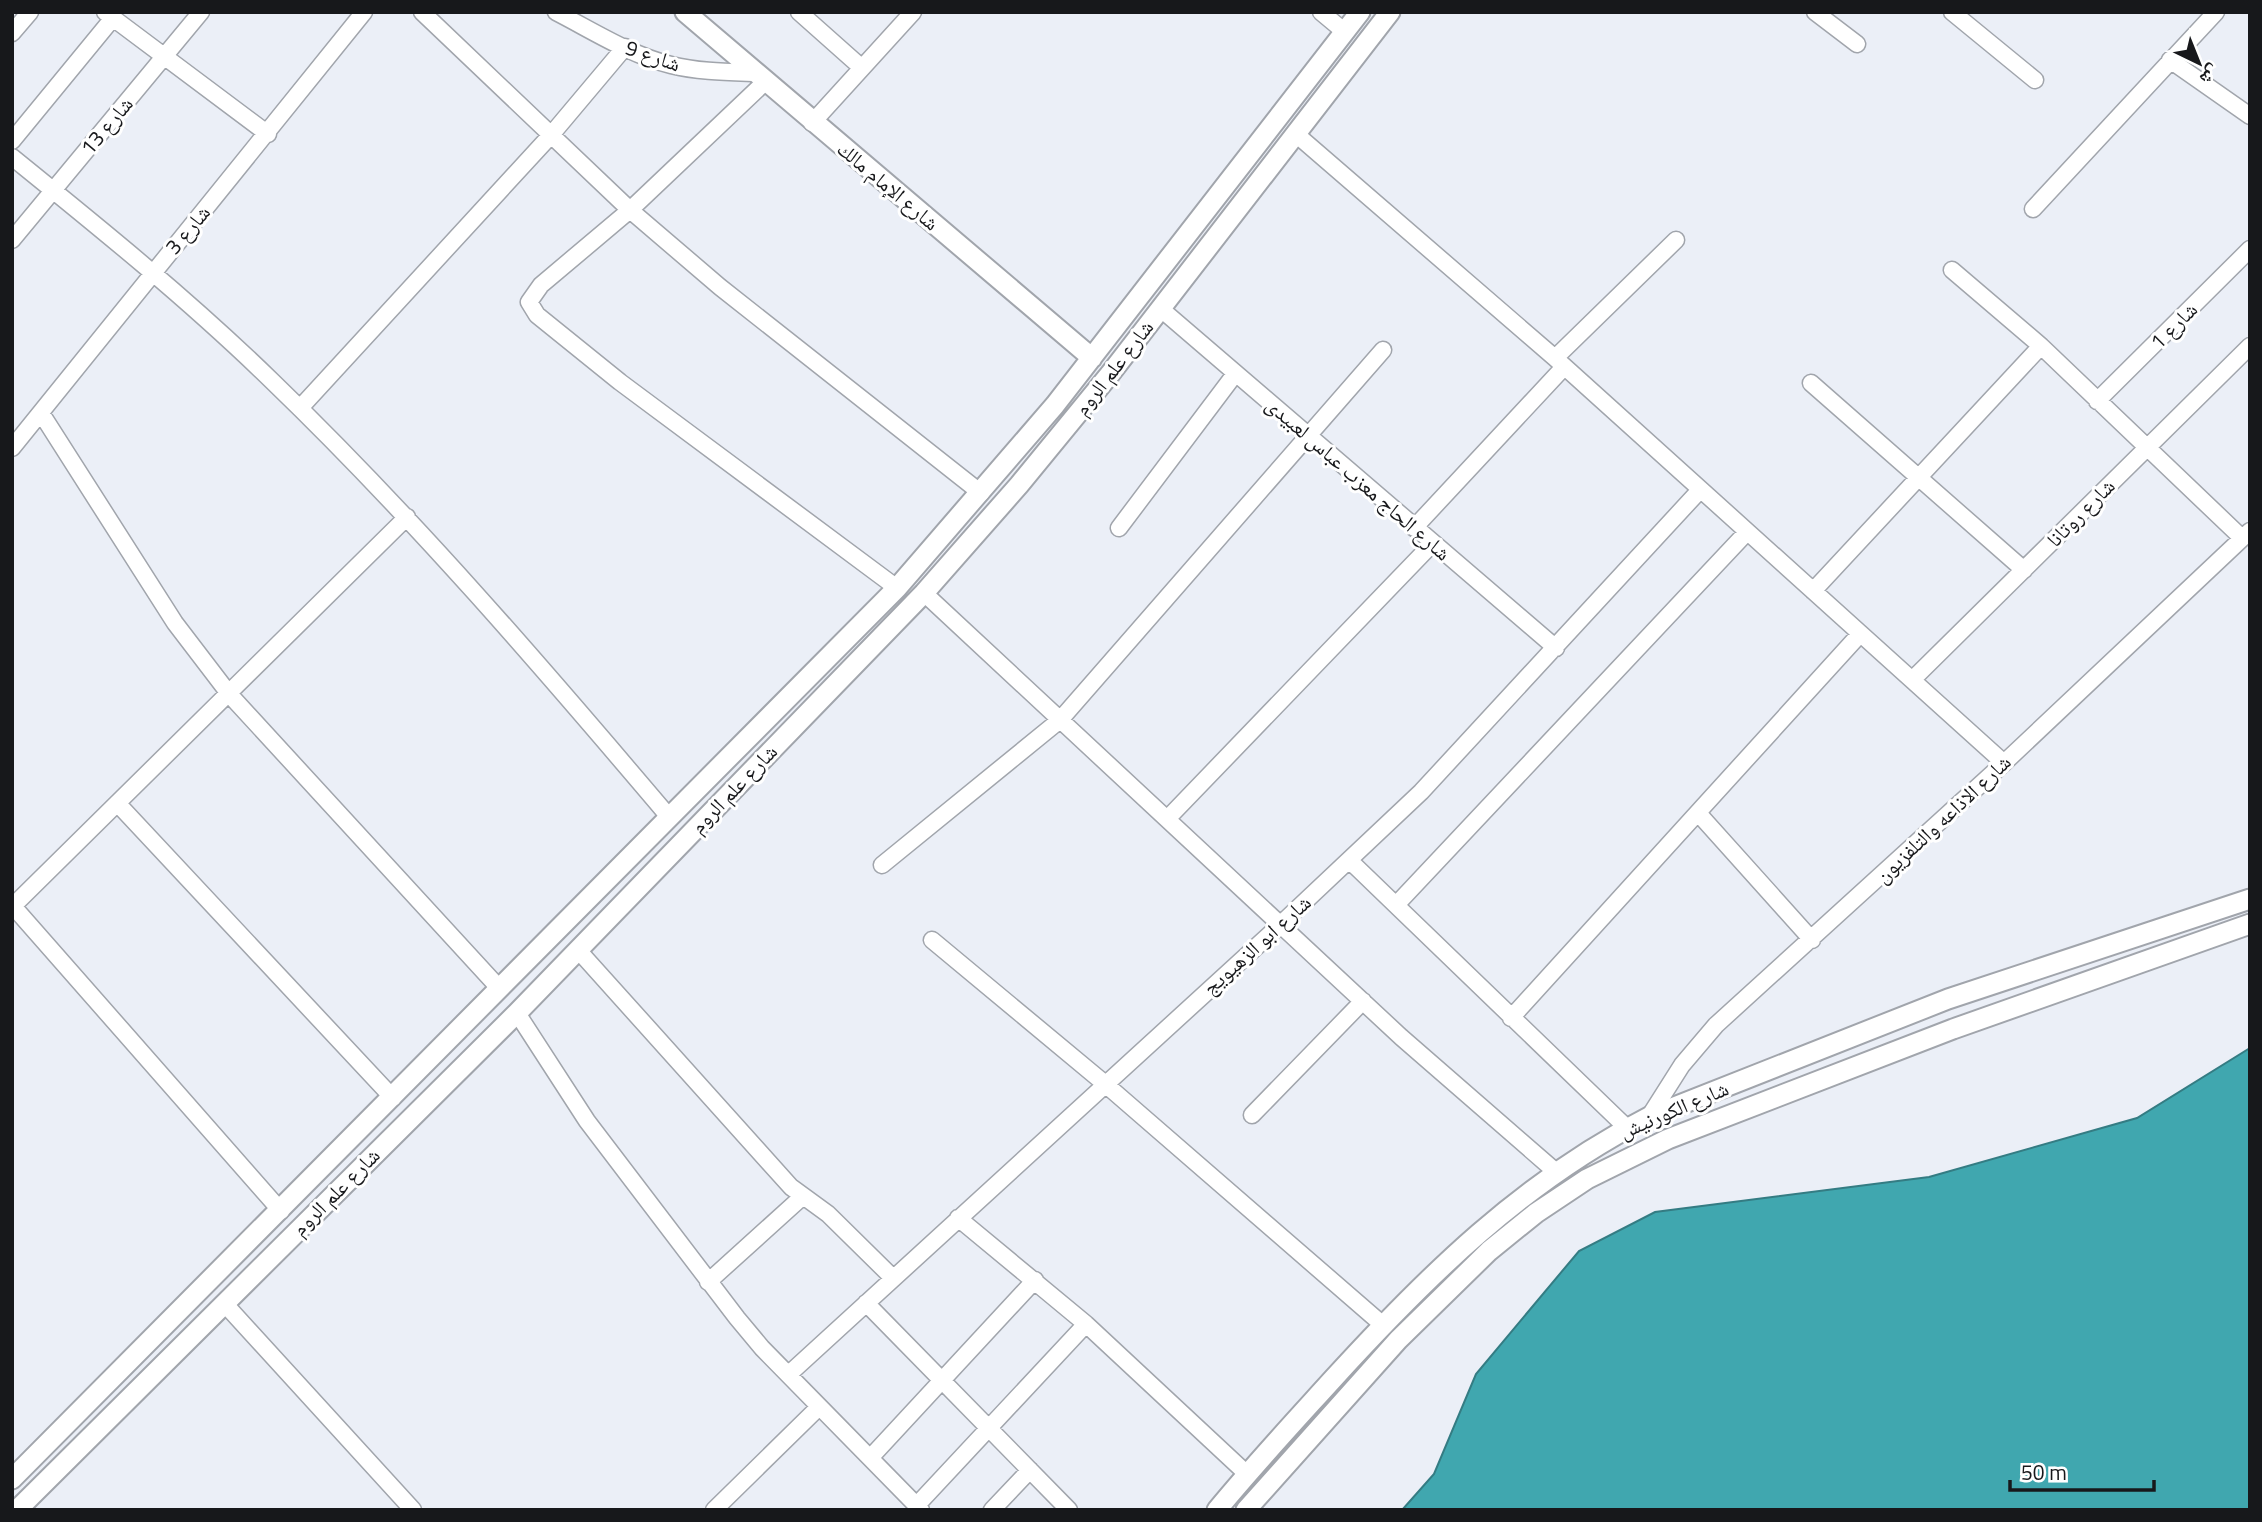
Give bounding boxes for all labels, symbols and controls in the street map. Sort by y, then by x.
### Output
north arrow [2164,28,2234,98]
street label: شارع 9 [621,31,685,79]
text: ش [2194,58,2228,93]
street label: شارع 13 [72,89,140,162]
street label: شارع الإمام مالك [830,133,947,238]
street label: شارع 3 [157,198,218,261]
street label: شارع 1 [2142,294,2205,357]
street label: شارع علم الروم [1066,313,1161,422]
street label: شارع الحاج معزب عباس لعبيدى [1259,389,1458,568]
street label: شارع روتانا [2039,471,2122,554]
street label: شارع علم الروم [682,736,784,840]
street label: شارع الاذاعه والتلفزيون [1867,746,2018,890]
street label: شارع ابو الزهيويج [1195,887,1318,1002]
street label: شارع الكورنيش [1614,1072,1733,1147]
street label: شارع علم الروم [284,1140,387,1243]
scale bar [2010,1448,2154,1492]
text: 50 m [2021,1456,2067,1488]

